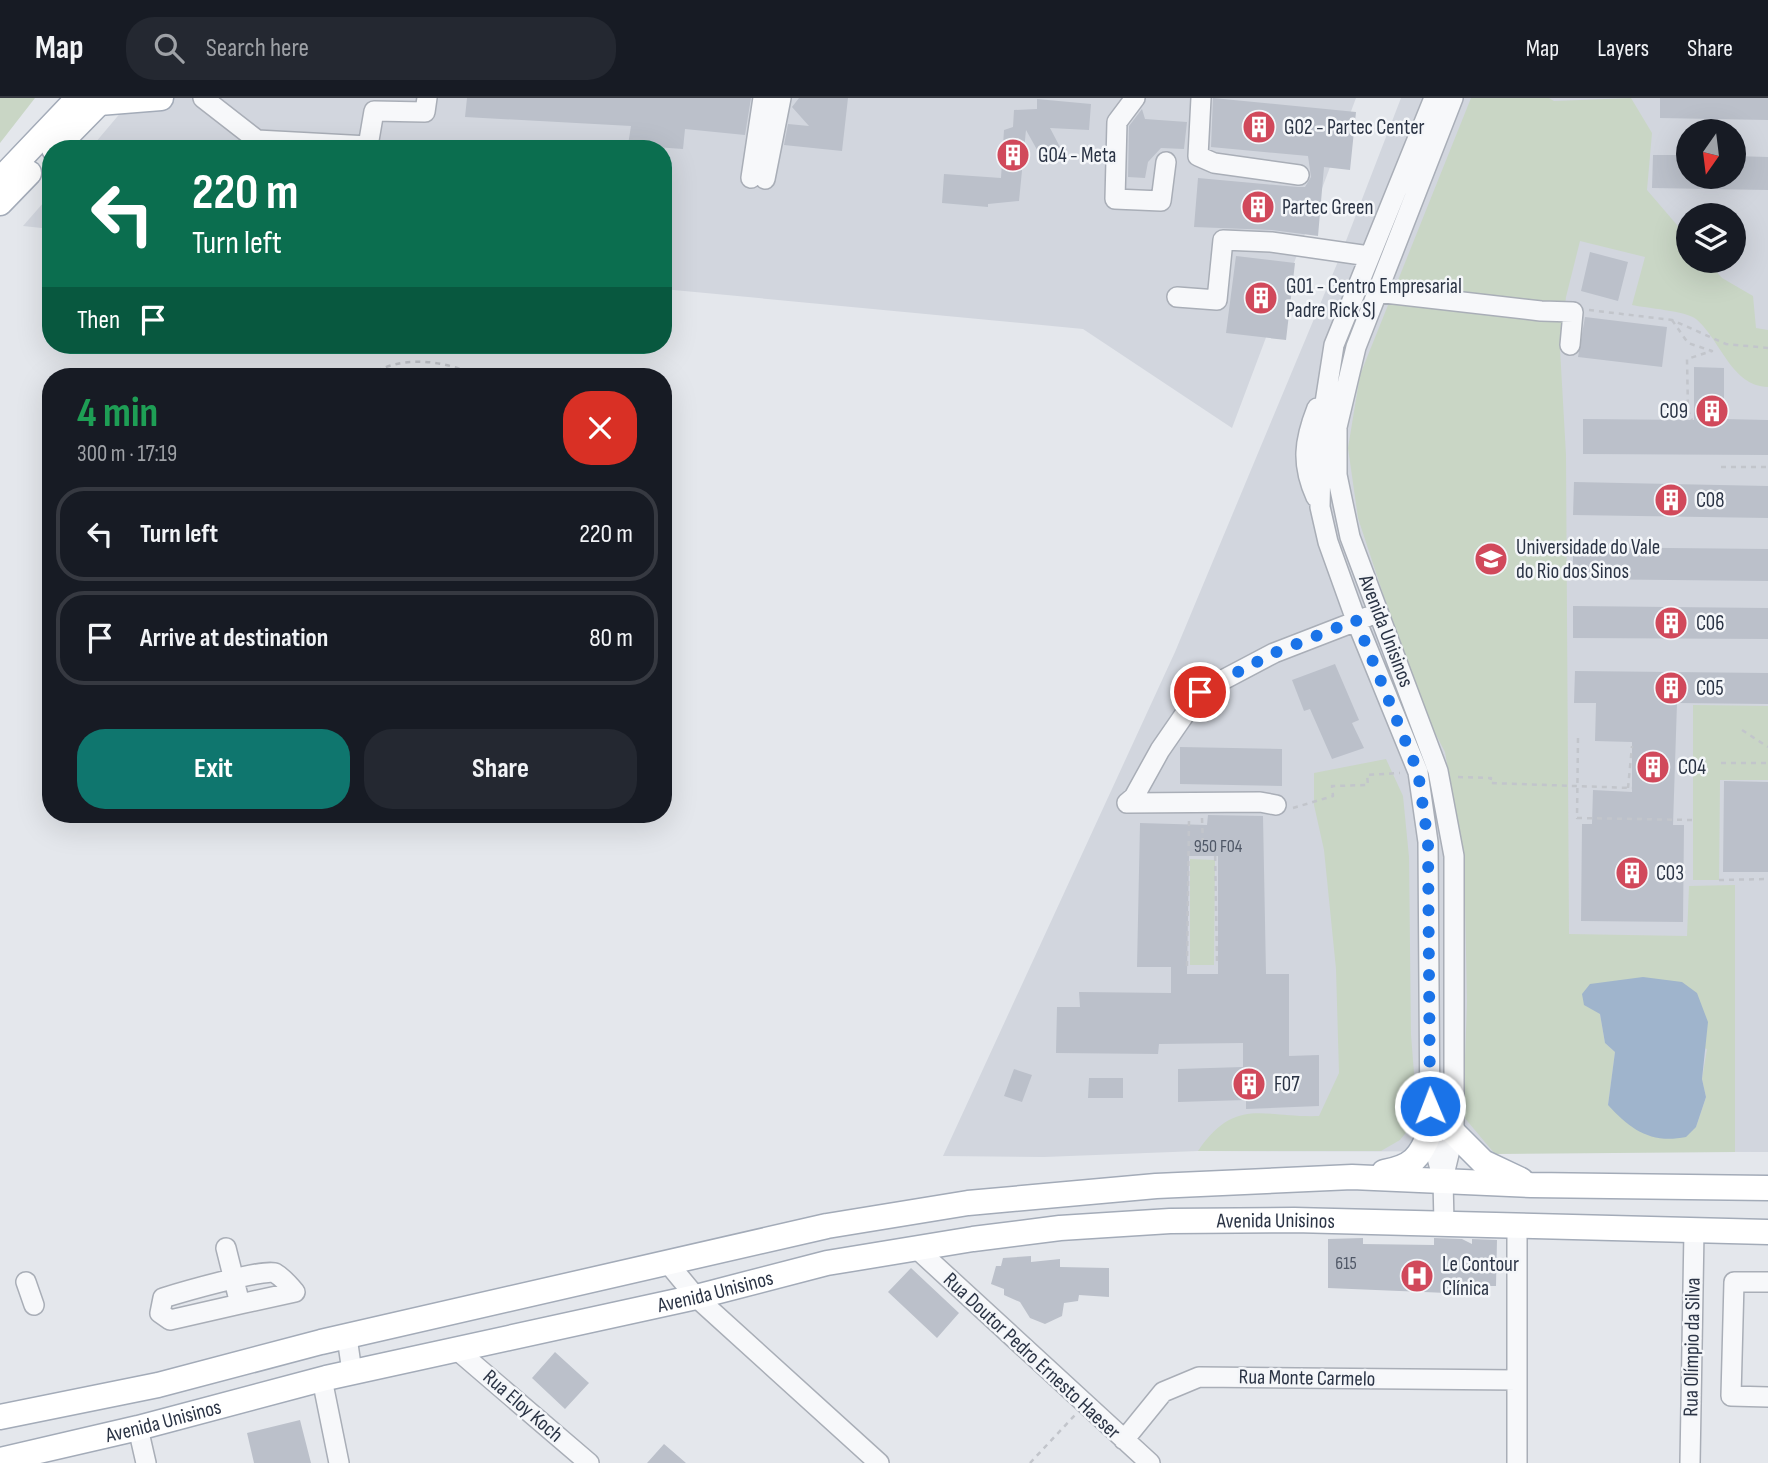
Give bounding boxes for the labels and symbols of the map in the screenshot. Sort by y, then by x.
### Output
building icon: G02 - Partec Center [1240,108,1278,146]
place label: G02 - Partec Center [1284,115,1425,140]
north arrow [1676,119,1746,189]
building icon: G04 - Meta [994,136,1032,174]
place label: G04 - Meta [1038,143,1116,168]
building icon: Partec Green [1239,188,1277,226]
place label: Partec Green [1282,195,1373,220]
place label: G01 - Centro Empresarial Padre Rick SJ [1286,274,1462,323]
building icon: G01 - Centro Empresarial Padre Rick SJ [1242,279,1280,317]
building icon: C09 [1693,392,1731,430]
place label: C09 [1660,399,1688,424]
building icon: C08 [1652,481,1690,519]
place label: C08 [1696,488,1724,513]
place label: Universidade do Vale do Rio dos Sinos [1516,535,1660,584]
school or university icon: Universidade do Vale do Rio dos Sinos [1472,540,1510,578]
street label: Avenida Unisinos [1353,570,1419,691]
building icon: C06 [1652,604,1690,642]
place label: C06 [1696,611,1724,636]
pin [1170,662,1230,722]
building icon: C05 [1652,669,1690,707]
place label: C05 [1696,676,1724,701]
building icon: C04 [1634,748,1672,786]
place label: C04 [1678,755,1706,780]
house number: 950 F04 [1194,836,1243,857]
building icon: C03 [1613,854,1651,892]
place label: C03 [1656,861,1684,886]
building icon: F07 [1230,1065,1268,1103]
position arrow [1393,1069,1467,1143]
place label: F07 [1274,1072,1300,1097]
street label: Avenida Unisinos [1216,1207,1335,1234]
place label: Le Contour Clínica [1442,1252,1519,1301]
house number: 615 [1335,1253,1357,1274]
hospital icon: Le Contour Clínica [1398,1257,1436,1295]
street label: Avenida Unisinos [654,1265,776,1318]
street label: Rua Doutor Pedro Ernesto Haeser [938,1267,1126,1445]
street label: Rua Olímpio da Silva [1678,1277,1706,1417]
street label: Rua Monte Carmelo [1238,1364,1376,1392]
street label: Rua Eloy Koch [478,1365,568,1447]
street label: Avenida Unisinos [102,1394,224,1448]

